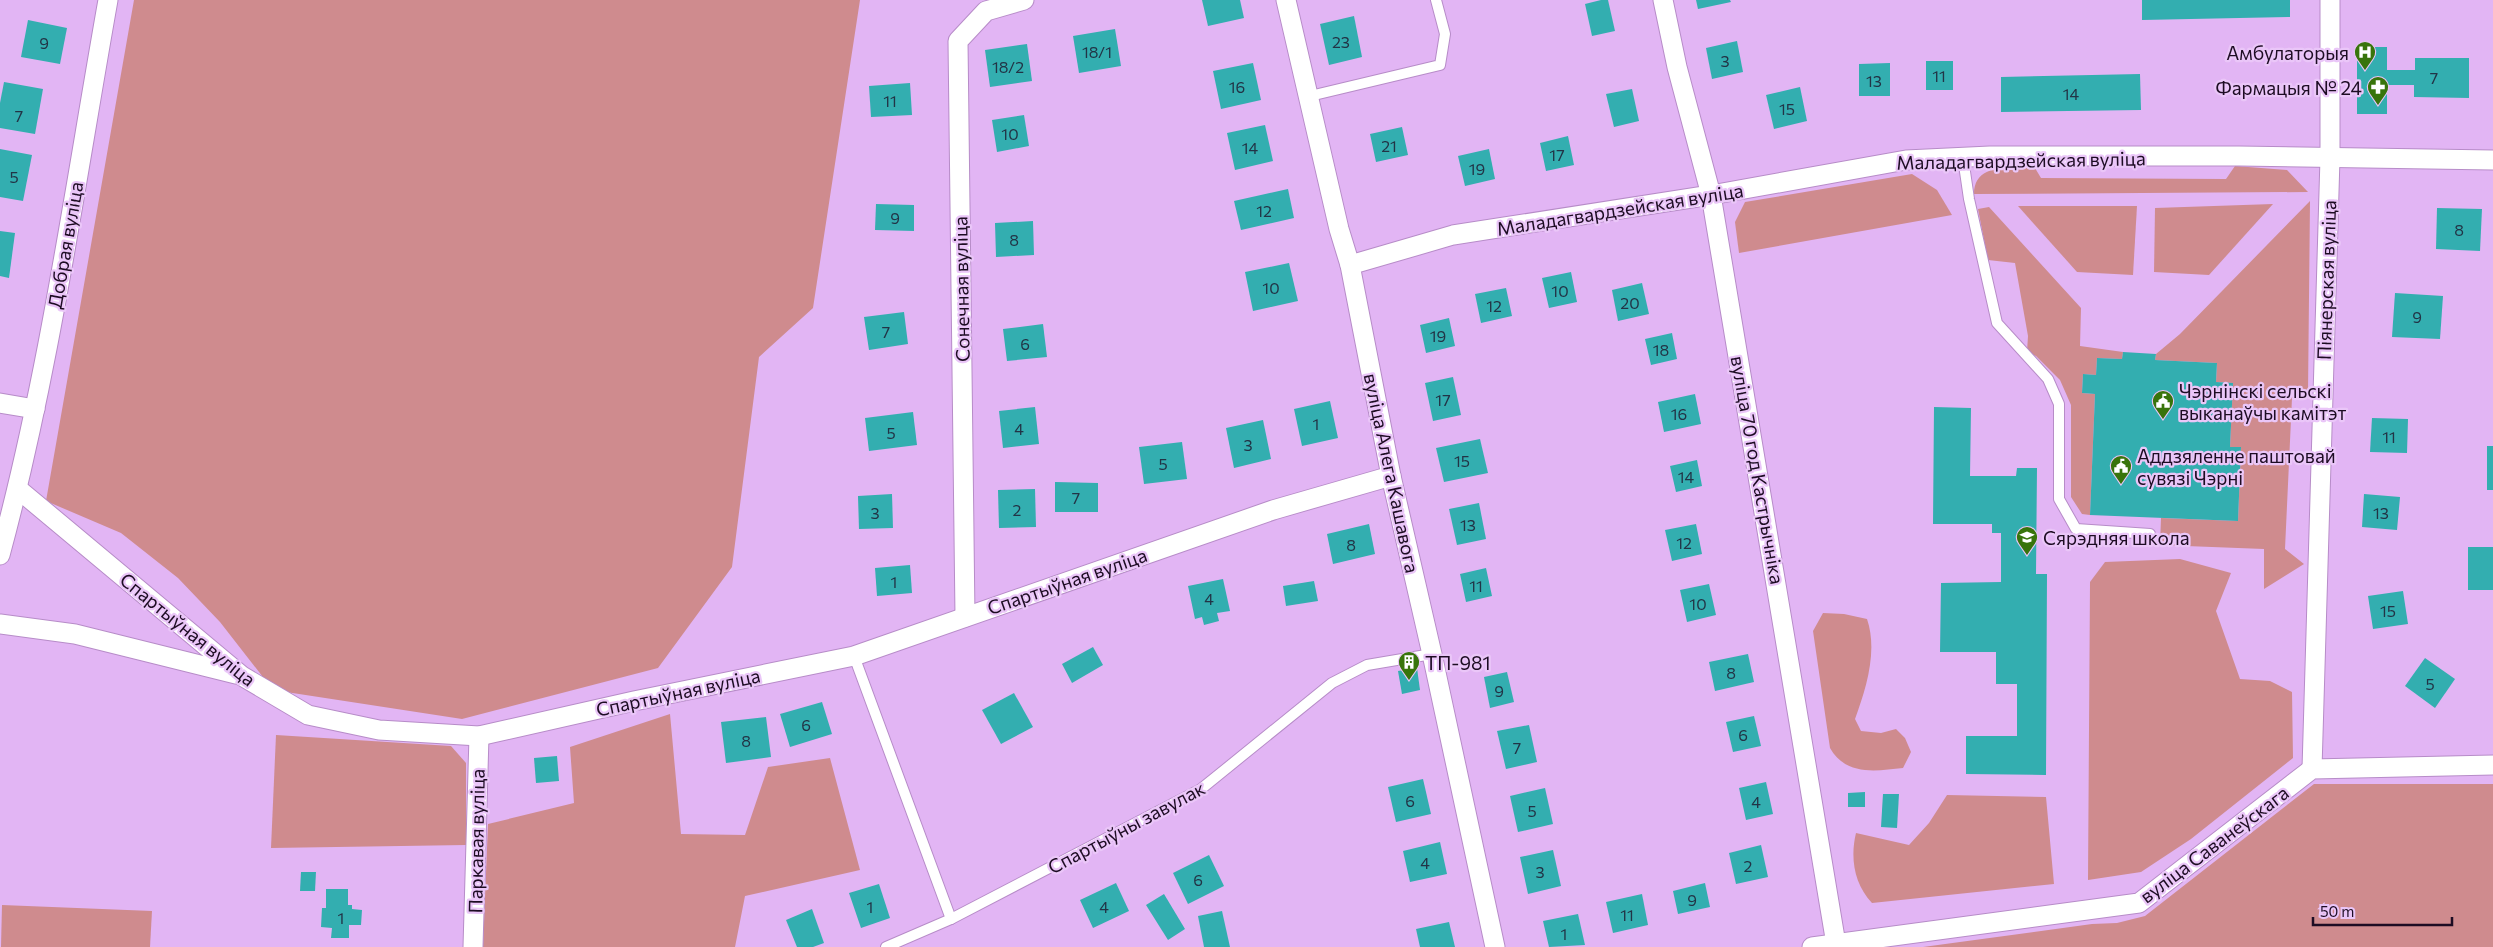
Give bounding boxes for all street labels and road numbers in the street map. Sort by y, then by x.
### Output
street label: Маладагвардзейская вуліца [1896,146,2146,174]
street label: Маладагвардзейская вуліца [1495,178,1745,240]
street label: Добрая вуліца [43,180,87,310]
street label: Піянерская вуліца [2312,200,2340,360]
street label: Сонечная вуліца [948,216,974,362]
street label: вуліца 70 год Кастрычніка [1727,354,1789,586]
street label: вуліца Алега Кашавога [1360,371,1424,575]
street label: Спартыўная вуліца [984,543,1150,619]
street label: Спартыўная вуліца [116,567,260,691]
street label: Спартыўная вуліца [594,663,762,721]
street label: Паркавая вуліца [463,768,489,914]
street label: Спартыўны завулак [1043,776,1209,878]
street label: вуліца Саванеўскага [2135,781,2293,907]

